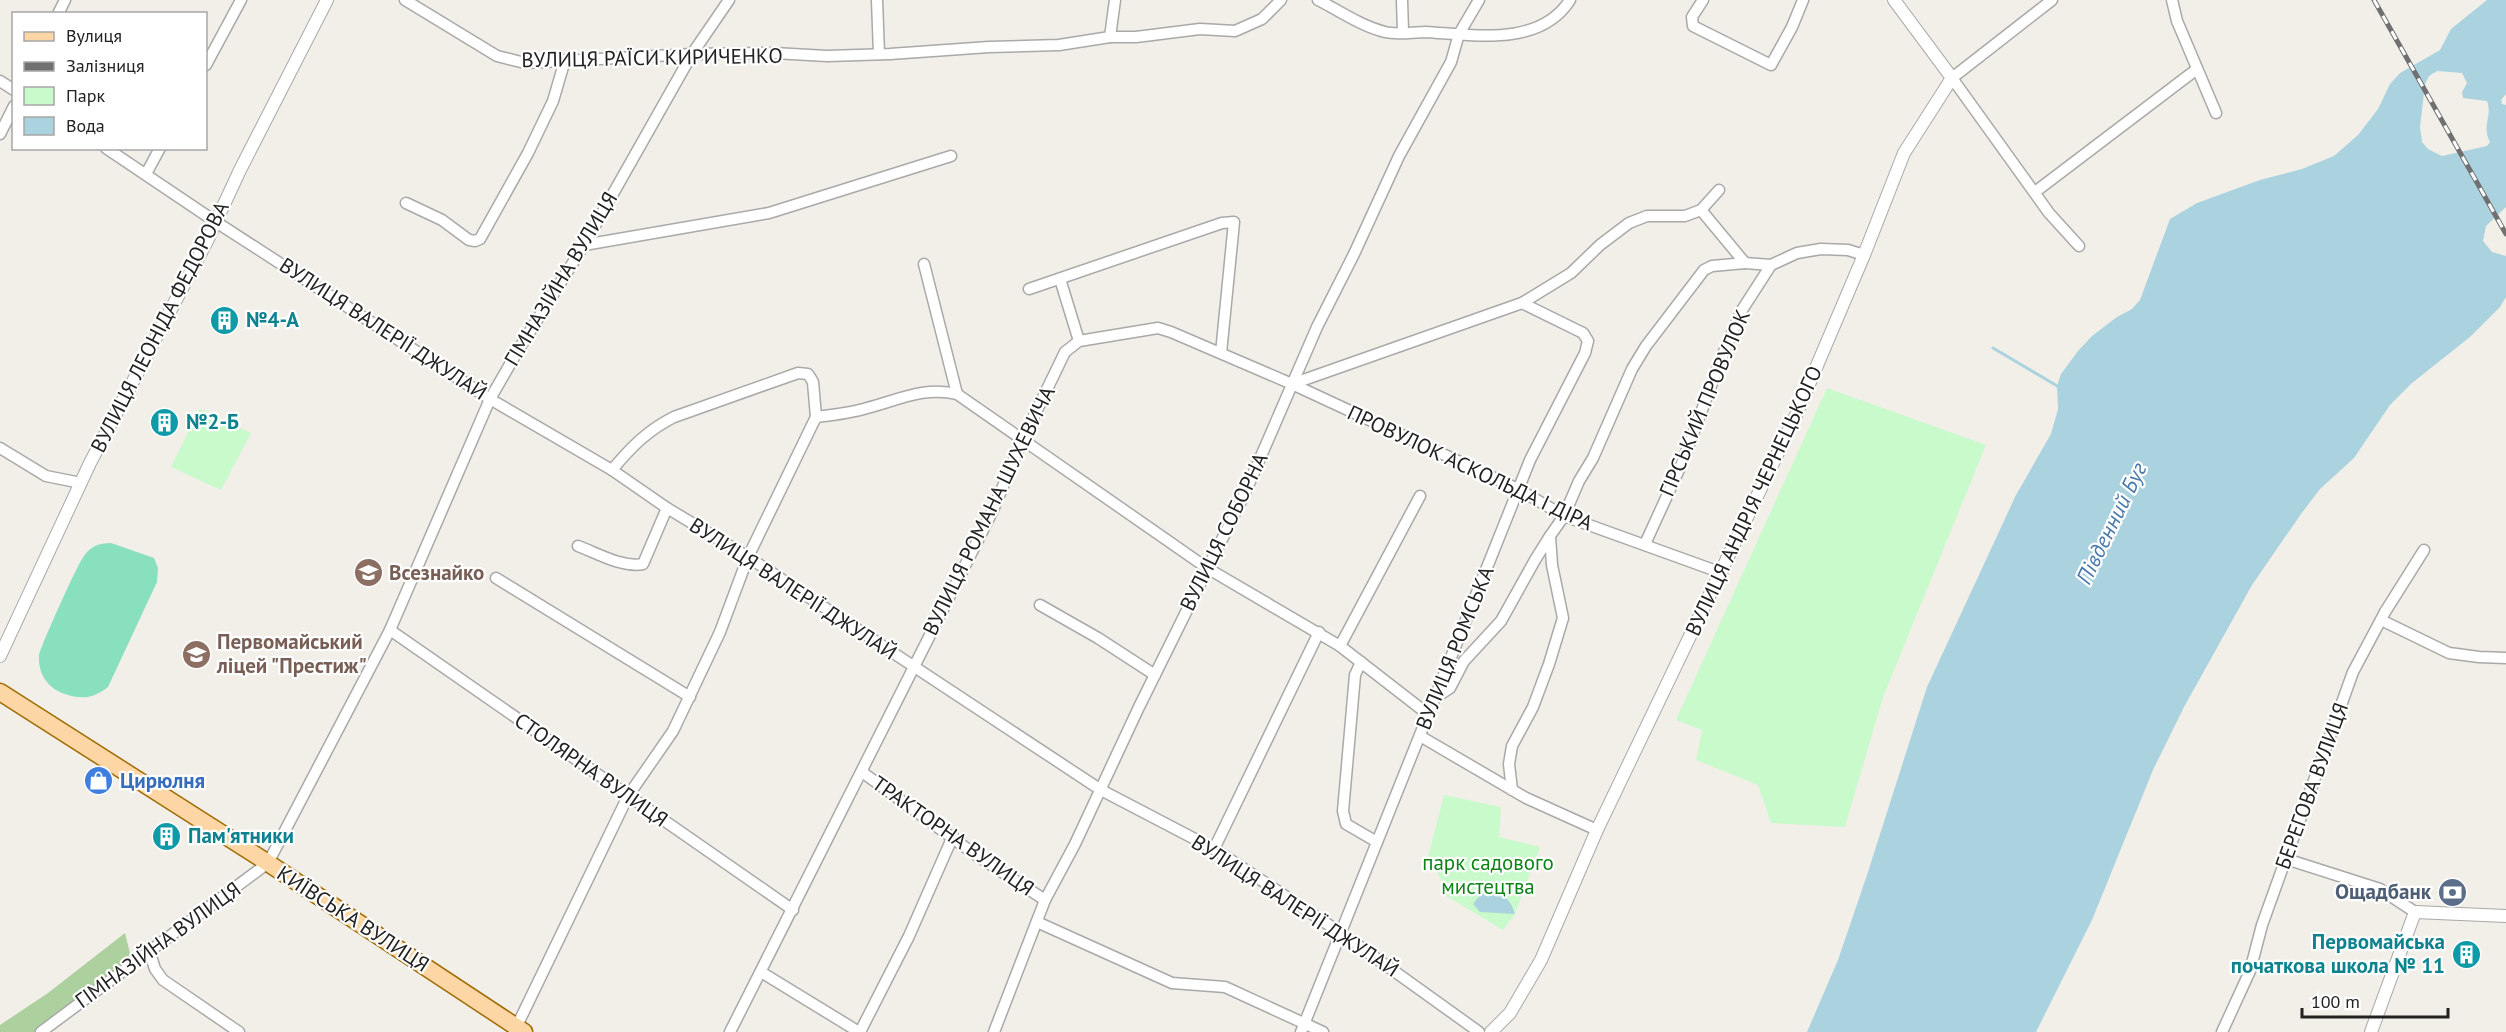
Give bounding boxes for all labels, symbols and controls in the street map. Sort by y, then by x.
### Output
legend [12,12,207,150]
text: Вулиця [66,24,122,47]
street label: ВУЛИЦЯ РАЇСИ КИРИЧЕНКО [521,42,783,73]
text: Залізниця [66,54,144,77]
text: Парк [66,84,106,107]
text: Вода [66,114,105,137]
street label: ГІМНАЗІЙНА ВУЛИЦЯ [498,187,623,371]
street label: ВУЛИЦЯ ЛЕОНІДА ФЕДОРОВА [84,196,235,457]
street label: ВУЛИЦЯ ВАЛЕРІЇ ДЖУЛАЙ [274,251,492,406]
building icon: №4-А [209,304,241,336]
street label: ГІРСЬКИЙ ПРОВУЛОК [1653,305,1756,500]
place label: №4-А [246,306,299,333]
street label: ВУЛИЦЯ АНДРІЯ ЧЕРНЕЦЬКОГО [1679,361,1828,640]
street label: ВУЛИЦЯ РОМАНА ШУХЕВИЧА [916,381,1061,640]
street label: ПРОВУЛОК АСКОЛЬДА І ДІРА [1343,399,1598,537]
building icon: №2-Б [149,406,181,438]
place label: №2-Б [186,408,239,435]
street label: ВУЛИЦЯ СОБОРНА [1174,448,1274,615]
water label: Південний Буг [2069,457,2153,589]
street label: ВУЛИЦЯ ВАЛЕРІЇ ДЖУЛАЙ [684,511,902,666]
school or university icon: Всезнайко [352,557,384,589]
place label: Всезнайко [389,559,484,586]
street label: ВУЛИЦЯ РОМСЬКА [1409,562,1500,733]
place label: Первомайський ліцей "Престиж" [216,628,367,679]
school or university icon: Первомайський ліцей "Престиж" [180,638,212,670]
street label: БЕРЕГОВА ВУЛИЦЯ [2269,699,2354,873]
street label: СТОЛЯРНА ВУЛИЦЯ [509,706,673,833]
shop icon: Цирюлня [83,765,115,797]
place label: Цирюлня [120,767,205,794]
street label: ТРАКТОРНА ВУЛИЦЯ [867,769,1040,902]
building icon: Пам'ятники [151,820,183,852]
place label: Пам'ятники [188,822,294,849]
street label: ВУЛИЦЯ ВАЛЕРІЇ ДЖУЛАЙ [1186,828,1404,983]
park label: парк садового мистецтва [1422,849,1554,900]
street label: КИЇВСЬКА ВУЛИЦЯ [272,859,434,978]
street label: ГІМНАЗІЙНА ВУЛИЦЯ [70,875,246,1014]
bank icon: Ощадбанк [2436,876,2468,908]
place label: Ощадбанк [2335,878,2432,905]
place label: Первомайська початкова школа № 11 [2231,928,2445,979]
building icon: Первомайська початкова школа № 11 [2450,938,2482,970]
scale bar [2302,981,2448,1019]
text: 100 m [2311,990,2360,1013]

